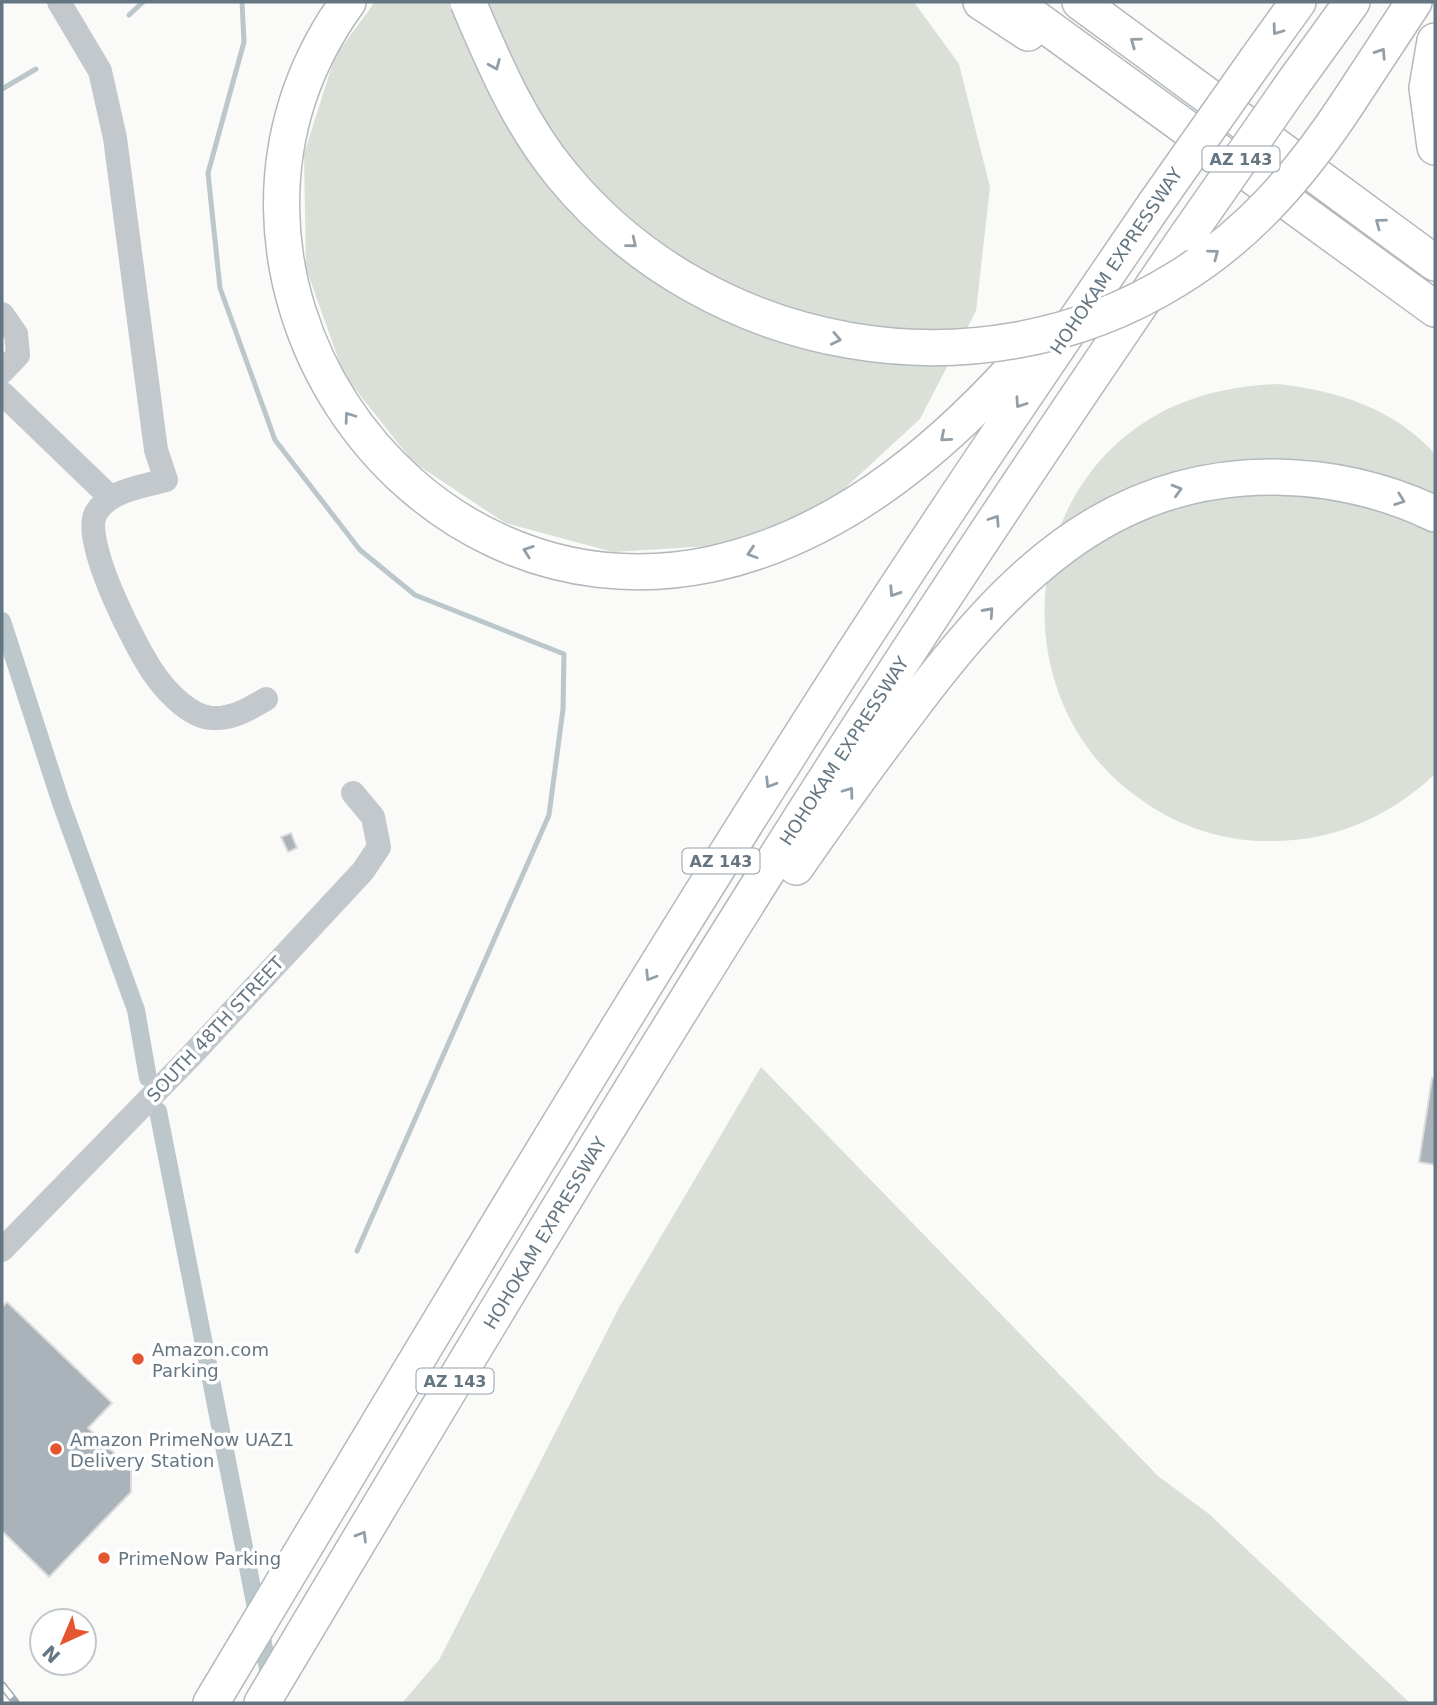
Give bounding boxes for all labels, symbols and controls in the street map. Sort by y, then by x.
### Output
one-way arrow [1273,22,1285,35]
one-way arrow [1130,38,1143,50]
one-way arrow [1372,48,1385,61]
one-way arrow [486,58,500,70]
road number: AZ 143 [1202,146,1280,172]
street label: HOHOKAM EXPRESSWAY [1046,163,1187,358]
one-way arrow [1376,218,1388,231]
one-way arrow [624,235,636,248]
one-way arrow [1206,250,1218,262]
one-way arrow [830,330,842,345]
one-way arrow [1015,395,1028,408]
one-way arrow [344,412,357,425]
one-way arrow [941,429,954,441]
one-way arrow [1171,484,1183,499]
one-way arrow [1394,491,1406,505]
one-way arrow [986,514,999,527]
one-way arrow [522,545,535,559]
one-way arrow [746,545,758,560]
one-way arrow [889,584,902,597]
one-way arrow [981,607,993,620]
street label: HOHOKAM EXPRESSWAY [775,652,913,849]
one-way arrow [766,775,779,788]
one-way arrow [841,787,853,800]
road number: AZ 143 [682,848,760,874]
street label: SOUTH 48TH STREET [142,951,288,1106]
one-way arrow [645,968,658,981]
street label: HOHOKAM EXPRESSWAY [479,1132,611,1333]
place label: Amazon.com Parking [152,1339,269,1381]
marker: Amazon.com Parking [130,1351,146,1367]
road number: AZ 143 [416,1368,494,1394]
place label: Amazon PrimeNow UAZ1 Delivery Station [70,1429,294,1471]
marker: Amazon PrimeNow UAZ1 Delivery Station [48,1441,64,1457]
one-way arrow [354,1531,367,1544]
place label: PrimeNow Parking [118,1548,281,1569]
marker: PrimeNow Parking [96,1550,112,1566]
north arrow [28,1607,98,1677]
text: N [38,1641,65,1668]

